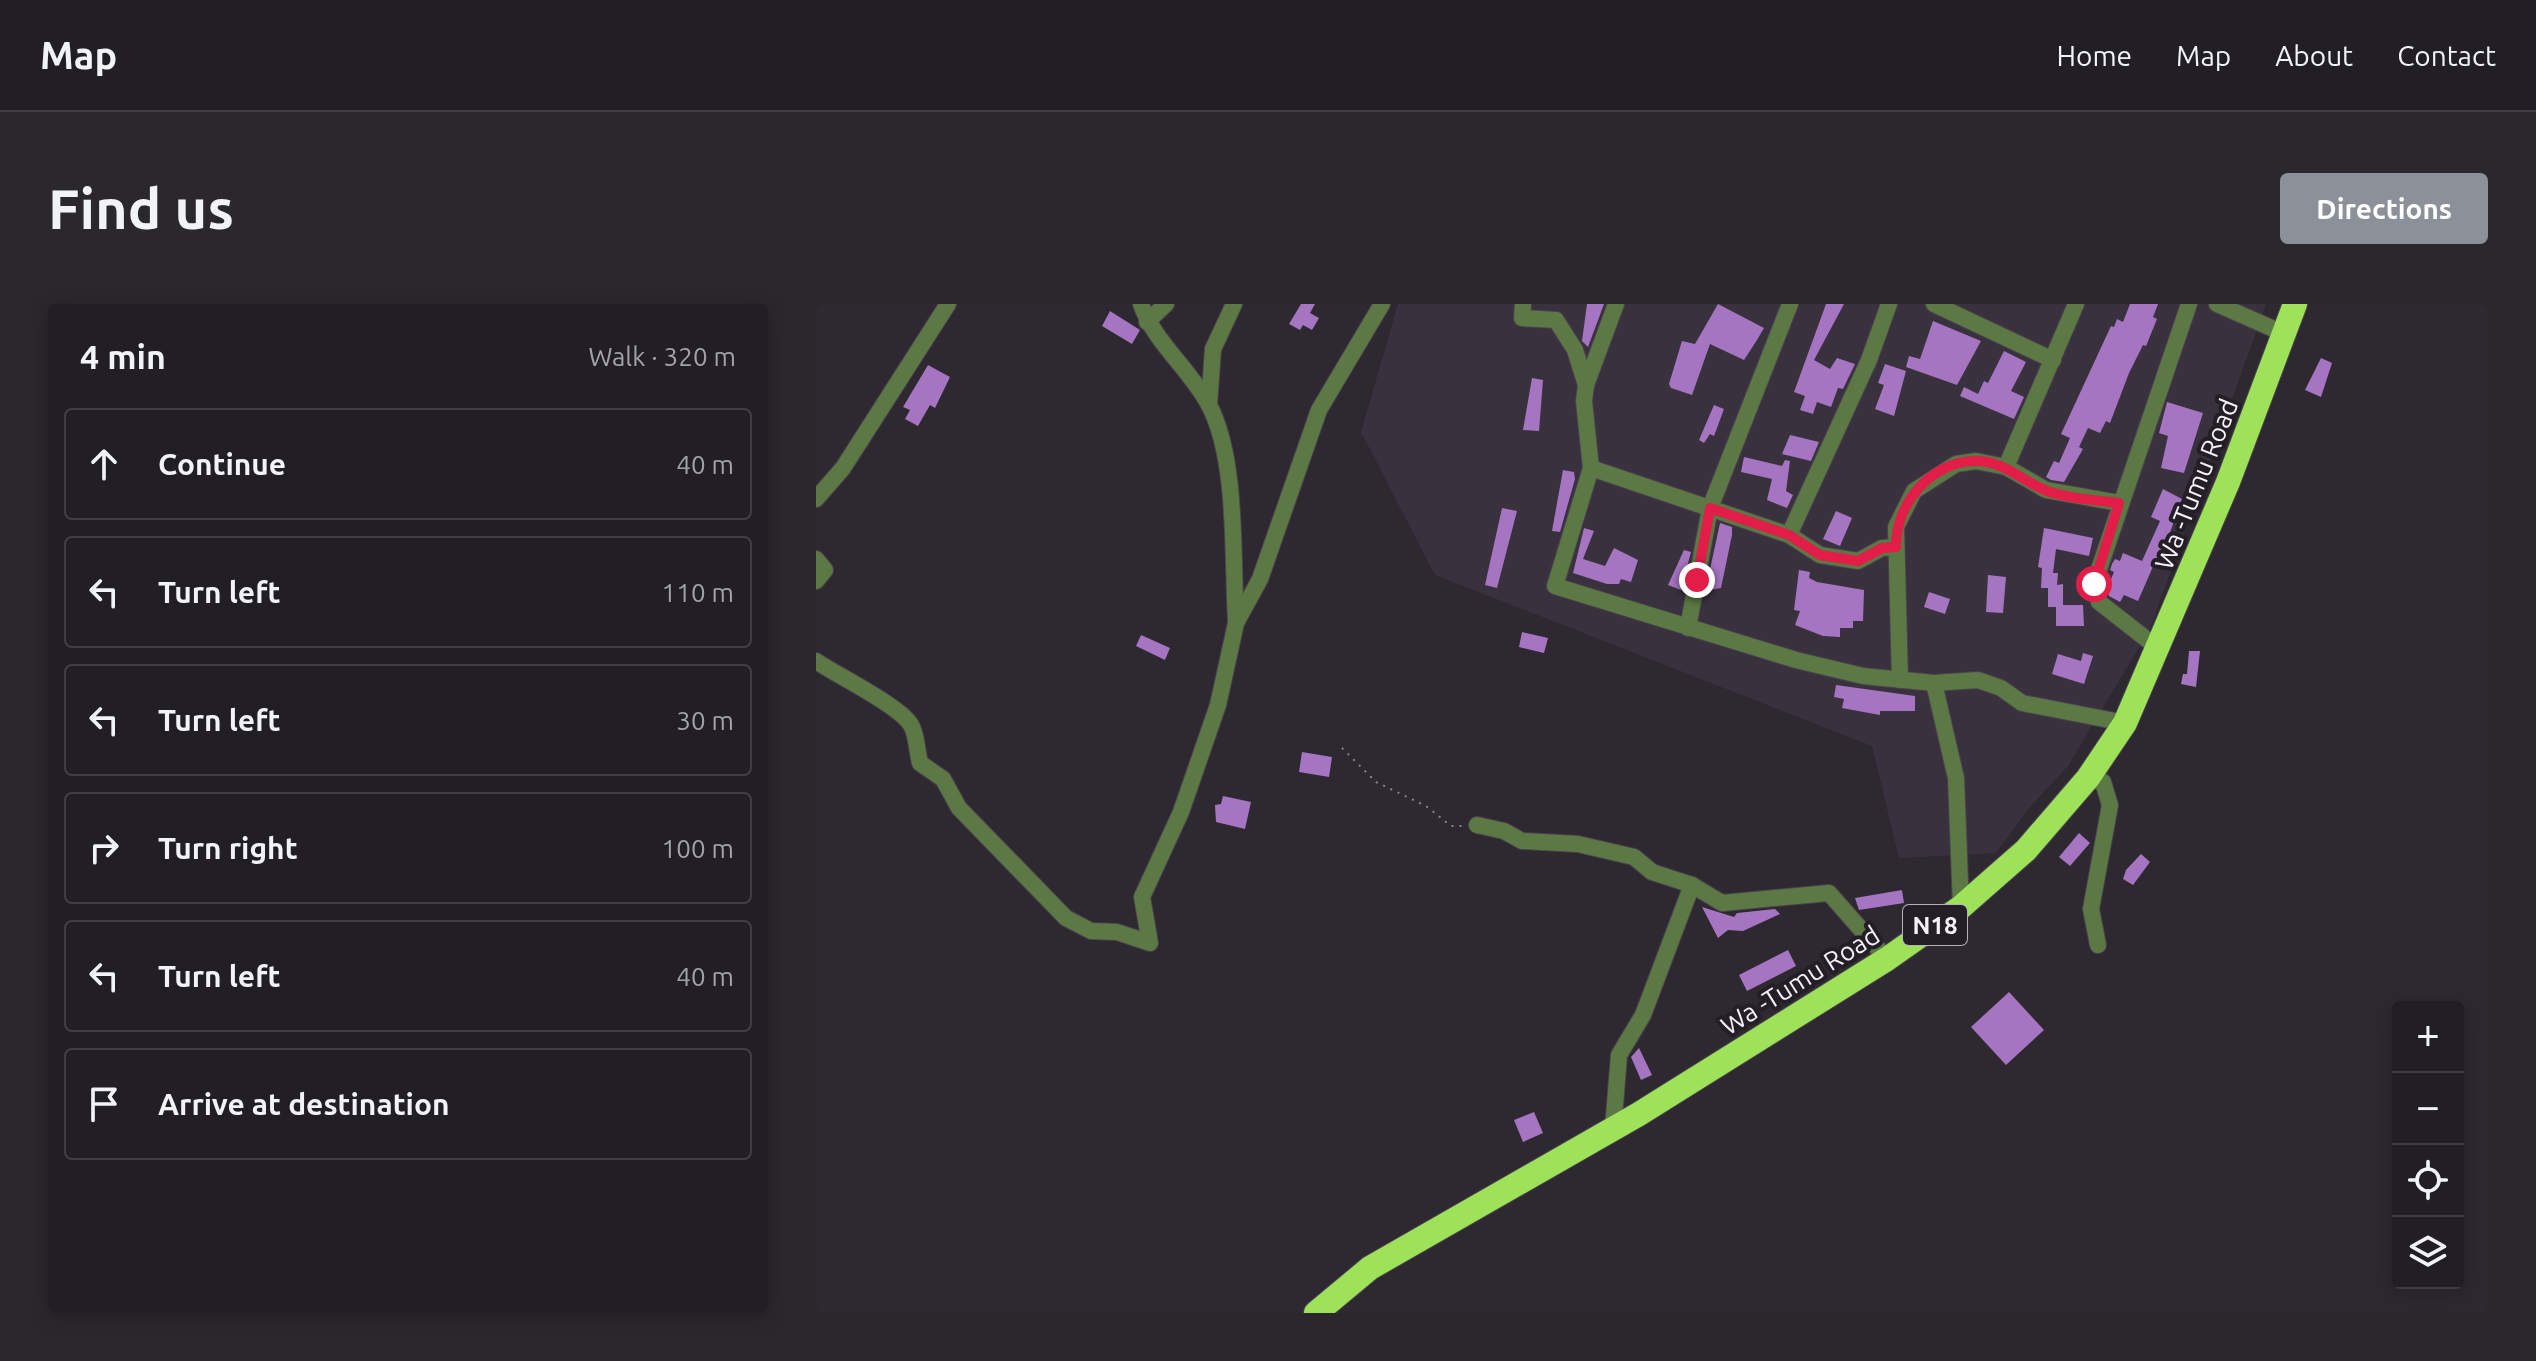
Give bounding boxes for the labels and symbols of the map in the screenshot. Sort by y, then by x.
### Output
street label: Wa -Tumu Road [2149,395,2243,573]
route end [1679,562,1715,598]
route start [2076,566,2112,602]
road number: N18 [1903,905,1967,945]
street label: Wa -Tumu Road [1716,920,1884,1040]

